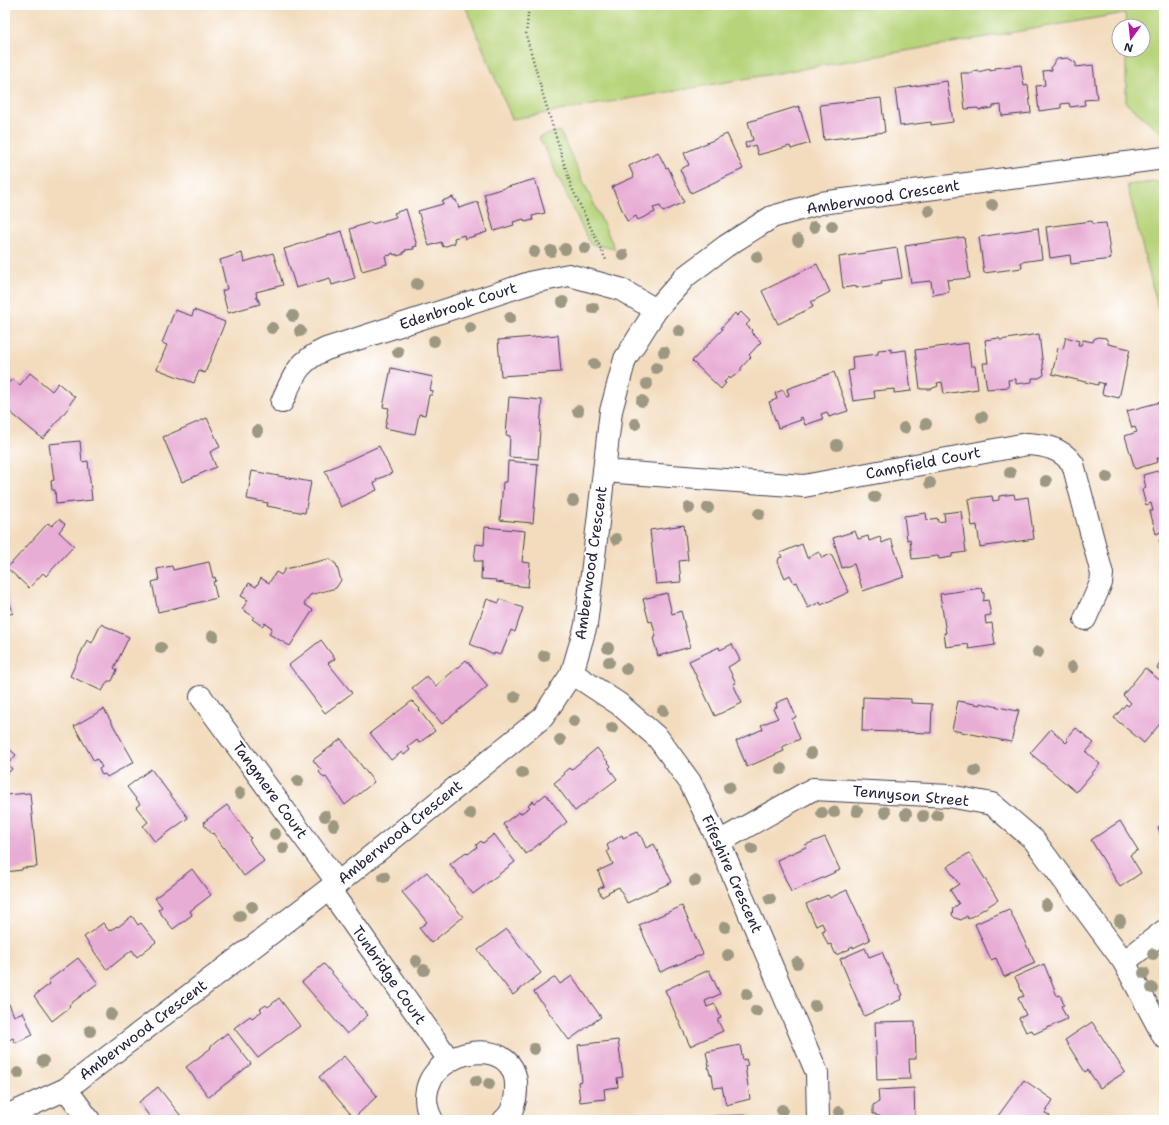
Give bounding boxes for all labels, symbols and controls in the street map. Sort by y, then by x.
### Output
north arrow [1111,18,1151,58]
text: N [1122,39,1135,56]
street label: Amberwood Crescent [805,175,961,219]
street label: Edenbrook Court [397,278,519,334]
street label: Campfield Court [864,442,982,484]
street label: Amberwood Crescent [570,485,612,641]
street label: Tangmere Court [228,737,312,843]
street label: Amberwood Crescent [333,775,467,889]
street label: Tennyson Street [852,781,970,811]
street label: Fifeshire Crescent [697,812,767,936]
street label: Tunbridge Court [347,922,431,1028]
street label: Amberwood Crescent [75,975,211,1085]

